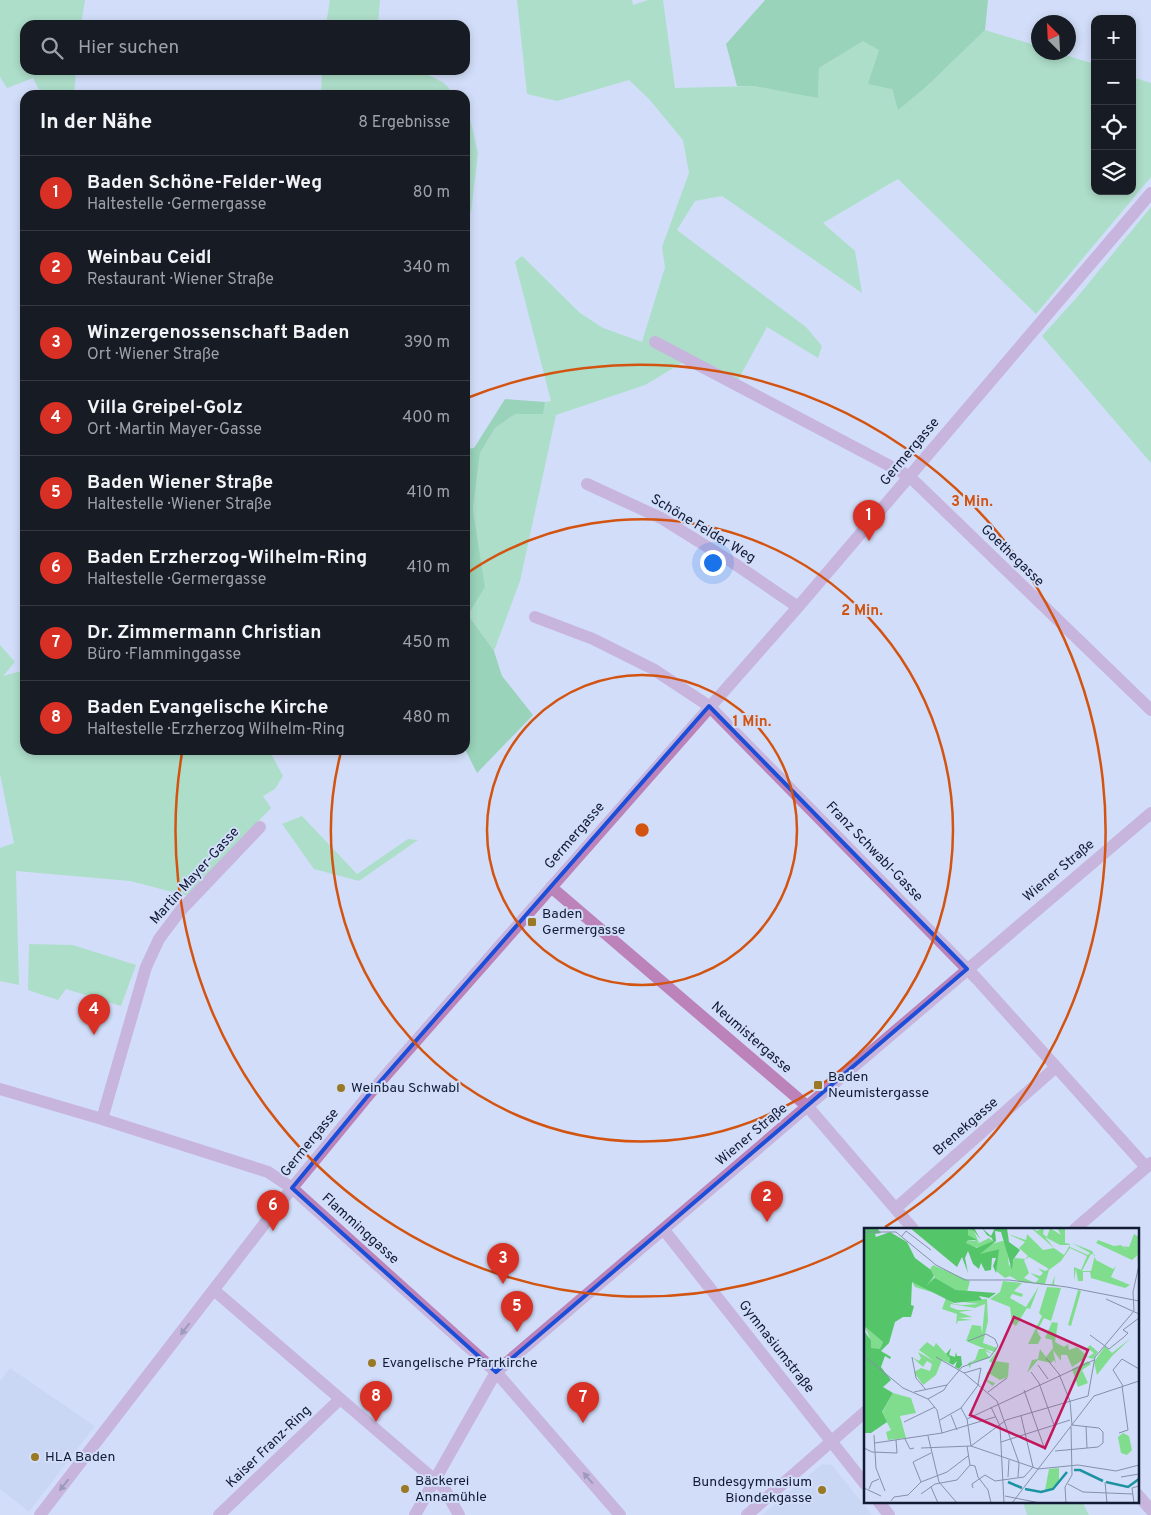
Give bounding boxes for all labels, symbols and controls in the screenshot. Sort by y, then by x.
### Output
north arrow [1031,15,1076,60]
map controls [1091,15,1136,195]
button: + [1091,15,1136,60]
search box [20,20,470,75]
icon: search [38,34,66,62]
text: Hier suchen [78,36,179,60]
button: − [1091,60,1136,105]
button: locate [1091,105,1136,150]
text: In der Nähe [40,109,152,136]
text: 8 Ergebnisse [358,113,450,133]
button: layers [1091,150,1136,195]
text: Baden Schöne-Felder-Weg [87,171,322,195]
text: 1 [53,183,59,203]
text: 80 m [413,183,450,203]
text: Haltestelle · Germergasse [87,195,266,215]
text: Weinbau Ceidl [87,246,212,270]
text: 2 [51,258,61,278]
text: 340 m [403,258,450,278]
text: Restaurant · Wiener Straße [87,270,274,290]
text: Winzergenossenschaft Baden [87,321,349,345]
text: 3 [51,333,61,353]
text: 390 m [404,333,450,353]
text: Ort · Wiener Straße [87,345,219,365]
text: Villa Greipel-Golz [87,396,243,420]
text: 4 [51,408,61,428]
text: 400 m [402,408,450,428]
street label: Germergasse [877,415,943,489]
text: Ort · Martin Mayer-Gasse [87,420,262,440]
text: Baden Wiener Straße [87,471,273,495]
text: 5 [51,483,61,503]
text: 410 m [407,483,450,503]
street label: Schöne Felder Weg [648,491,758,567]
text: 3 Min. [951,493,993,512]
text: Haltestelle · Wiener Straße [87,495,272,515]
pin: 1 [853,500,885,541]
street label: Goethegasse [977,521,1047,591]
text: Baden Erzherzog-Wilhelm-Ring [87,546,367,570]
your location [700,550,726,576]
text: 6 [51,558,61,578]
text: 410 m [407,558,450,578]
text: Haltestelle · Germergasse [87,570,266,590]
text: 2 Min. [841,602,883,621]
text: Dr. Zimmermann Christian [87,621,321,645]
text: 7 [52,633,60,653]
text: 450 m [403,633,450,653]
text: Büro · Flamminggasse [87,645,241,665]
text: Baden Evangelische Kirche [87,696,328,720]
text: 8 [51,708,61,728]
text: 480 m [403,708,450,728]
text: 1 Min. [733,713,772,732]
text: Haltestelle · Erzherzog Wilhelm-Ring [87,720,345,740]
street label: Franz Schwabl-Gasse [822,798,926,906]
street label: Germergasse [541,799,609,873]
centre of rings [633,821,651,839]
street label: Martin Mayer-Gasse [147,824,243,928]
street label: Wiener Straße [1020,836,1098,906]
place label: Baden Germergasse [542,906,625,939]
marker: Baden Germergasse [526,916,538,928]
pin: 4 [78,994,110,1035]
street label: Neumistergasse [707,998,795,1078]
place label: Baden Neumistergasse [828,1069,929,1102]
marker: Baden Neumistergasse [812,1079,824,1091]
place label: Weinbau Schwabl [351,1080,460,1097]
marker: Weinbau Schwabl [335,1082,347,1094]
street label: Brenekgasse [930,1094,1002,1160]
street label: Wiener Straße [713,1100,791,1170]
street label: Germergasse [277,1105,343,1181]
pin: 2 [751,1181,783,1222]
pin: 6 [257,1190,289,1231]
street label: Flamminggasse [318,1190,402,1268]
inset map [864,1228,1138,1502]
pin: 3 [487,1243,519,1284]
pin: 5 [501,1291,533,1332]
street label: Gymnasiumstraße [734,1297,818,1397]
one-way arrow [180,1322,191,1335]
place label: Evangelische Pfarrkirche [382,1355,538,1372]
marker: Evangelische Pfarrkirche [366,1357,378,1369]
pin: 8 [360,1381,392,1422]
pin: 7 [567,1382,599,1423]
street label: Kaiser Franz-Ring [223,1402,315,1492]
place label: HLA Baden [45,1449,115,1466]
marker: HLA Baden [29,1451,41,1463]
place label: Bäckerei Annamühle [415,1473,487,1506]
one-way arrow [582,1473,594,1485]
place label: Bundesgymnasium Biondekgasse [692,1474,812,1507]
one-way arrow [58,1478,69,1491]
marker: Bäckerei Annamühle [399,1483,411,1495]
marker: Bundesgymnasium Biondekgasse [816,1484,828,1496]

